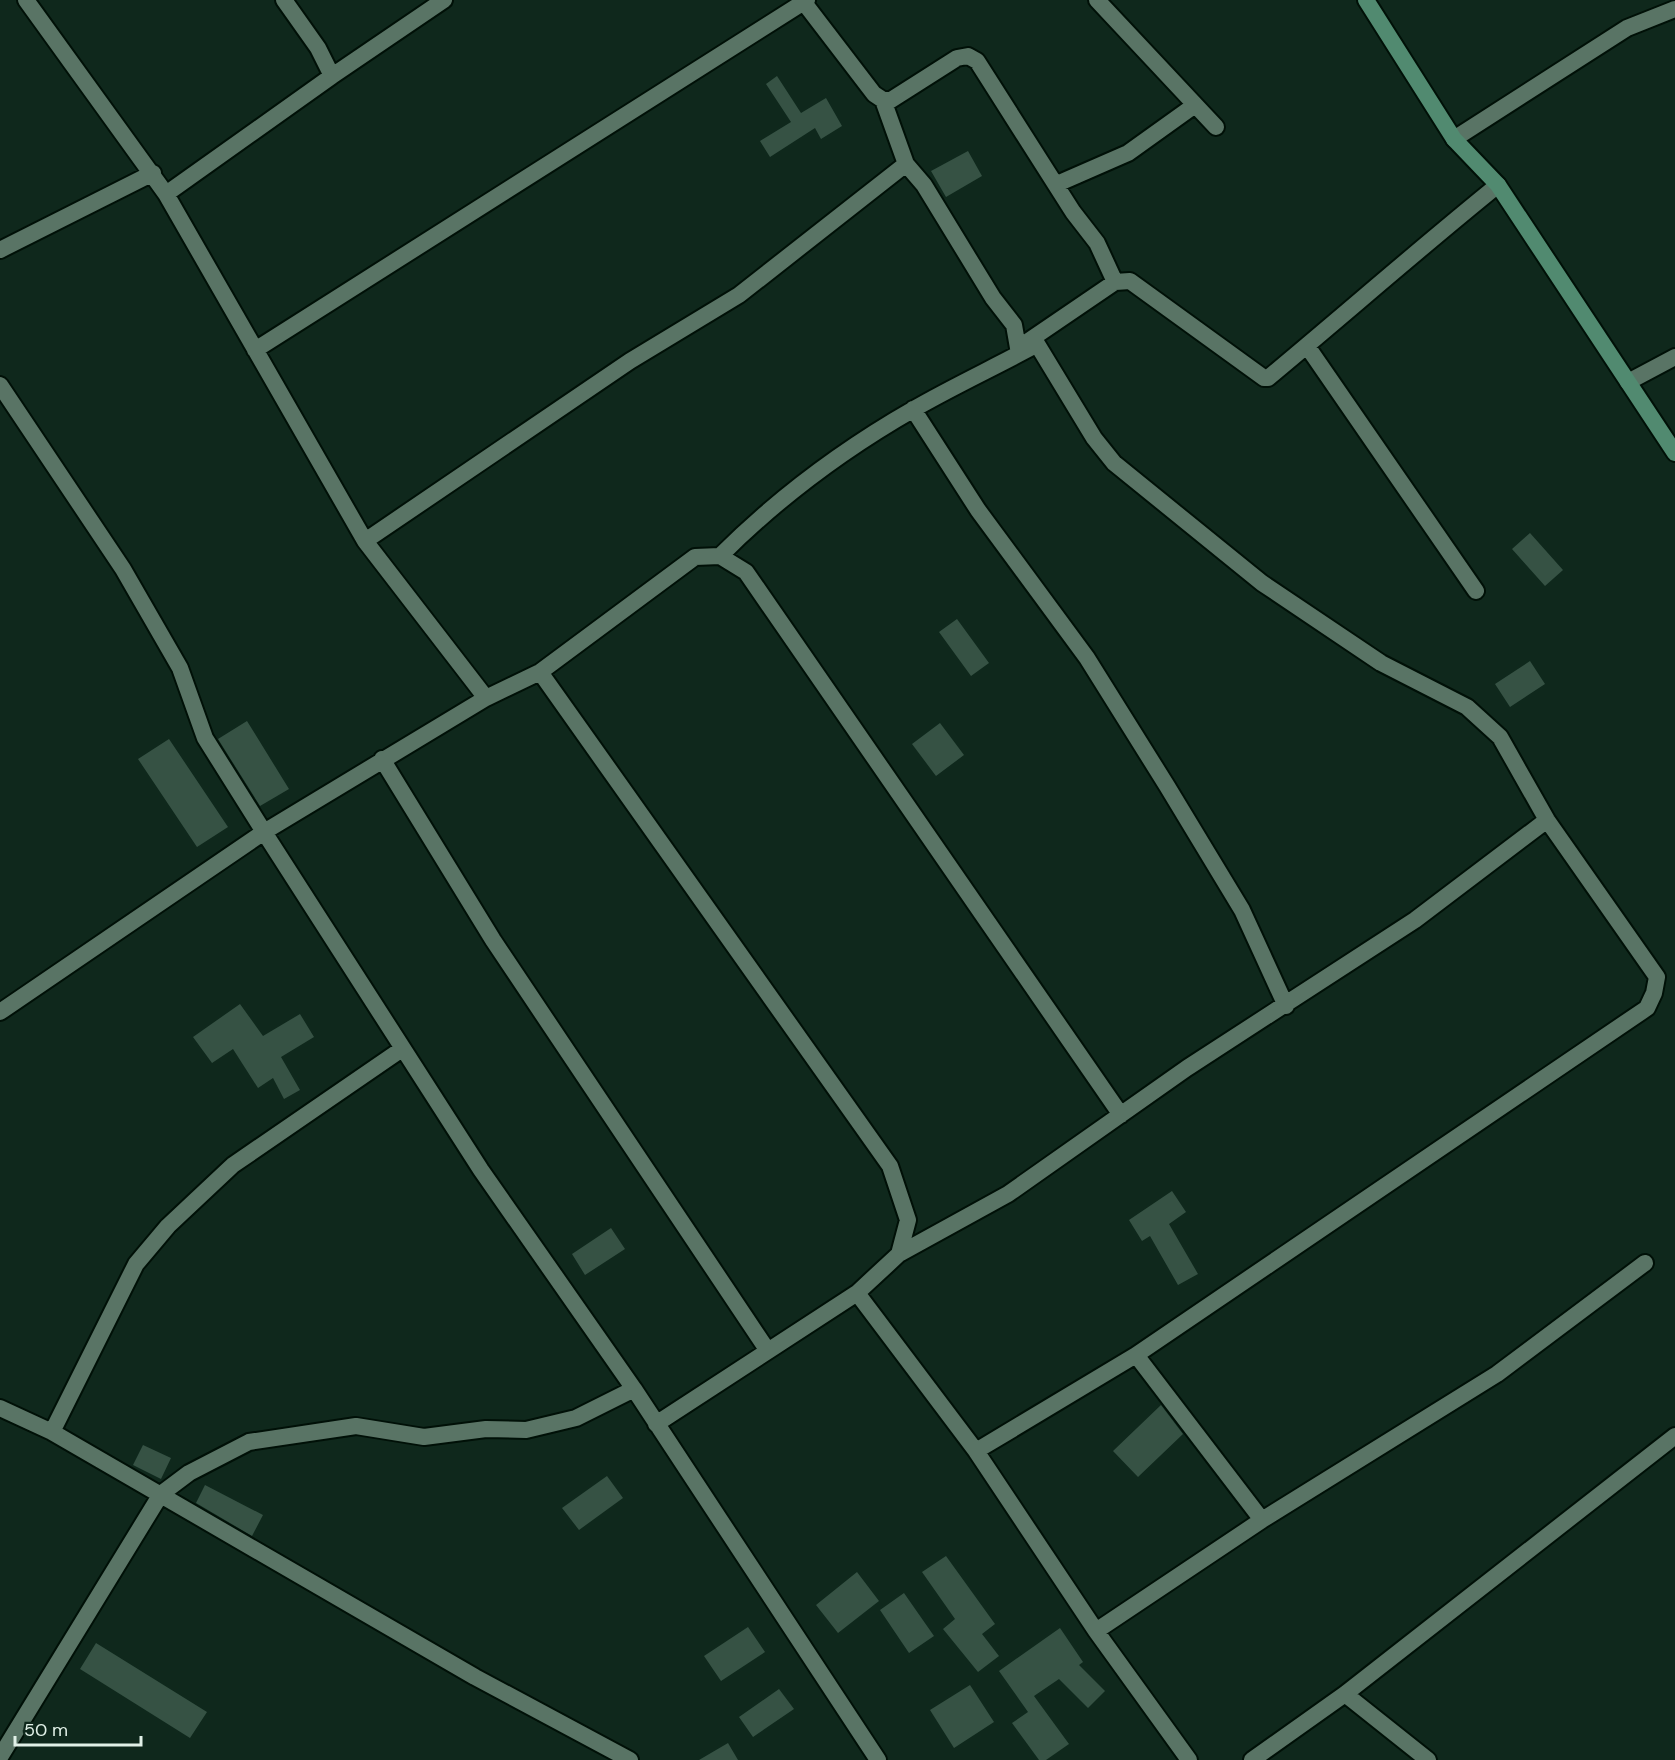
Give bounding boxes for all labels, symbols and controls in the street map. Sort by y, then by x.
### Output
scale bar [15,1709,141,1747]
text: 50 m [24,1718,68,1742]

